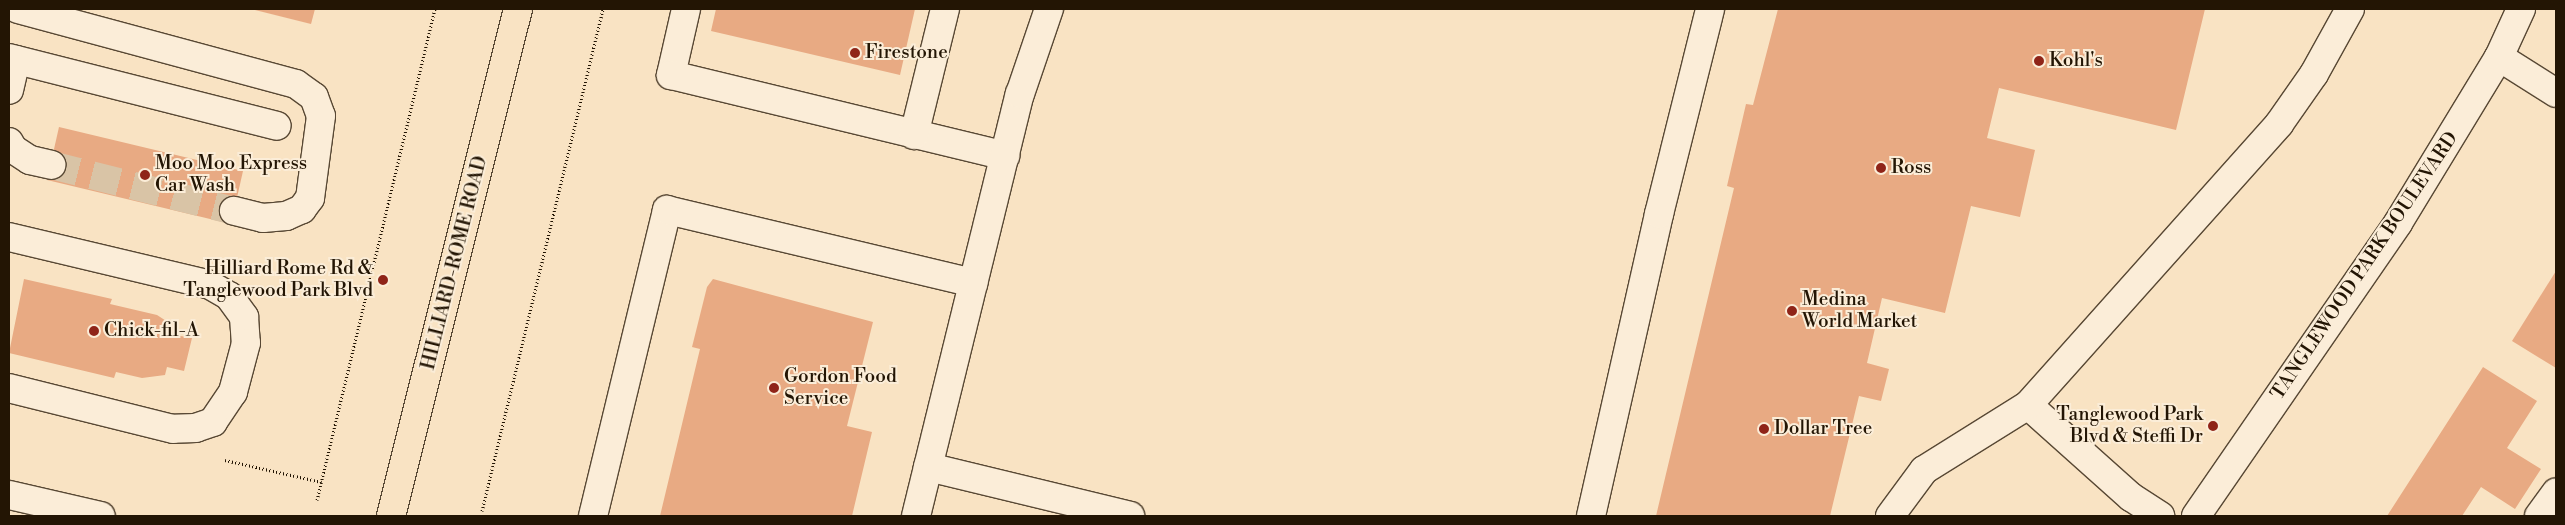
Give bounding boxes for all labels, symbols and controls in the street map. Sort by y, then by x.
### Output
place label: Firestone [865,42,948,64]
marker: Firestone [849,47,861,59]
place label: Kohl's [2049,50,2103,72]
marker: Kohl's [2033,55,2045,67]
street label: TANGLEWOOD PARK BOULEVARD [2267,128,2463,404]
place label: Moo Moo Express Car Wash [155,153,307,197]
street label: HILLIARD-ROME ROAD [417,154,493,372]
place label: Ross [1891,157,1931,179]
marker: Ross [1875,162,1887,174]
marker: Moo Moo Express Car Wash [139,169,151,181]
place label: Hilliard Rome Rd & Tanglewood Park Blvd [183,258,373,302]
marker: Hilliard Rome Rd & Tanglewood Park Blvd [377,274,389,286]
place label: Medina World Market [1802,289,1917,333]
marker: Medina World Market [1786,305,1798,317]
place label: Chick-fil-A [104,320,199,342]
marker: Chick-fil-A [88,325,100,337]
place label: Gordon Food Service [784,366,897,410]
marker: Gordon Food Service [768,382,780,394]
place label: Tanglewood Park Blvd & Steffi Dr [2056,404,2203,448]
place label: Dollar Tree [1774,418,1872,440]
marker: Tanglewood Park Blvd & Steffi Dr [2207,420,2219,432]
marker: Dollar Tree [1758,423,1770,435]

